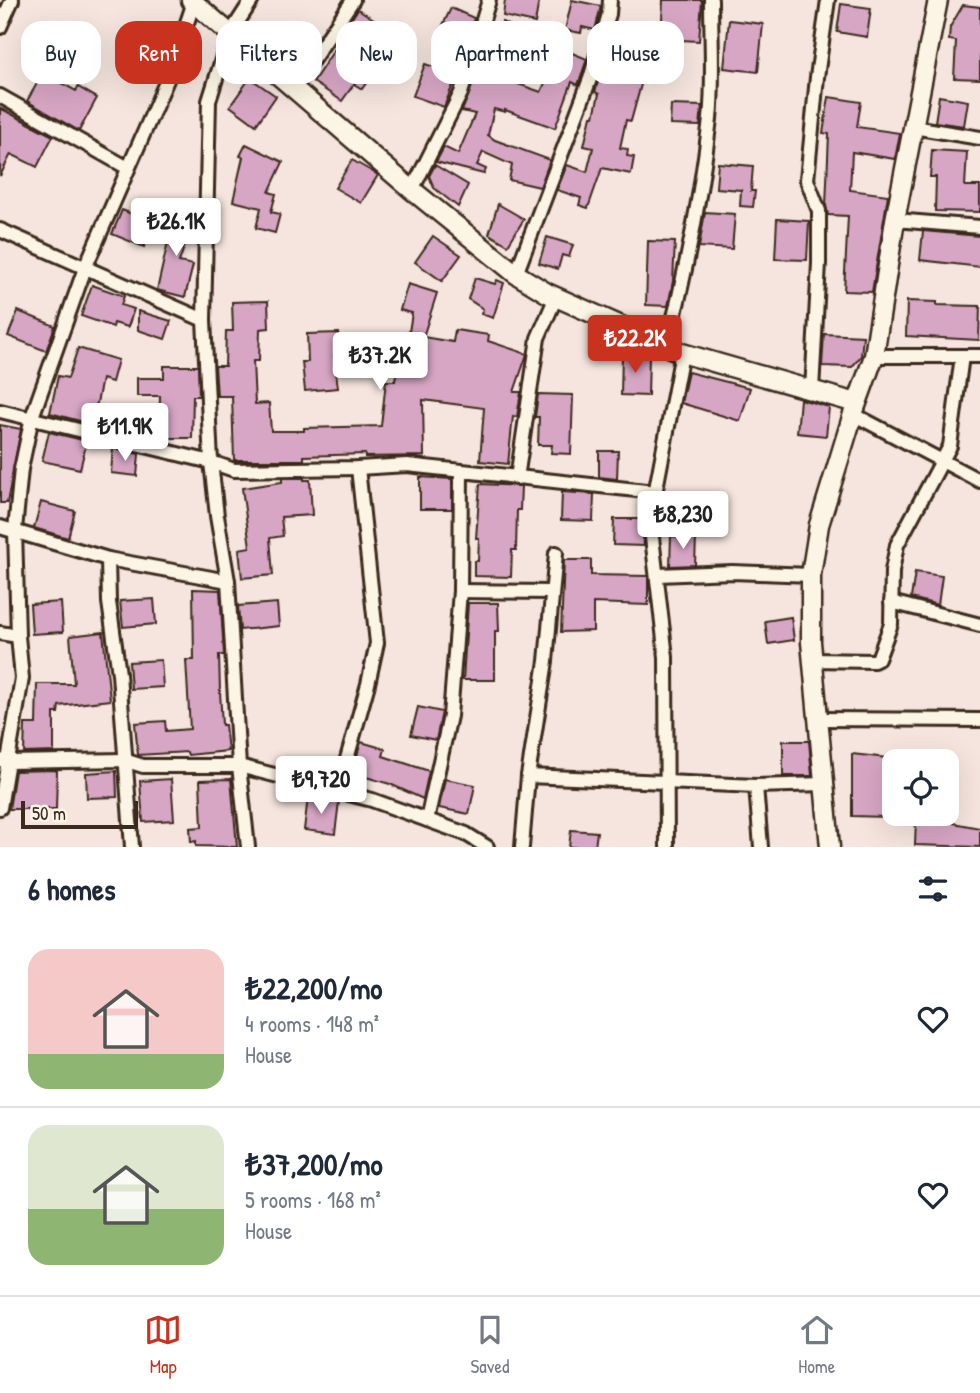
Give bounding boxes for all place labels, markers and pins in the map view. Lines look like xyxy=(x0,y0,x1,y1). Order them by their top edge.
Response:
pin: ₺26.1K xyxy=(119,198,233,258)
pin: ₺22.2K xyxy=(578,316,692,375)
pin: ₺37.2K xyxy=(323,332,437,392)
pin: ₺11.9K xyxy=(68,404,182,463)
pin: ₺8,230 xyxy=(626,491,740,551)
pin: ₺9,720 xyxy=(264,756,378,816)

